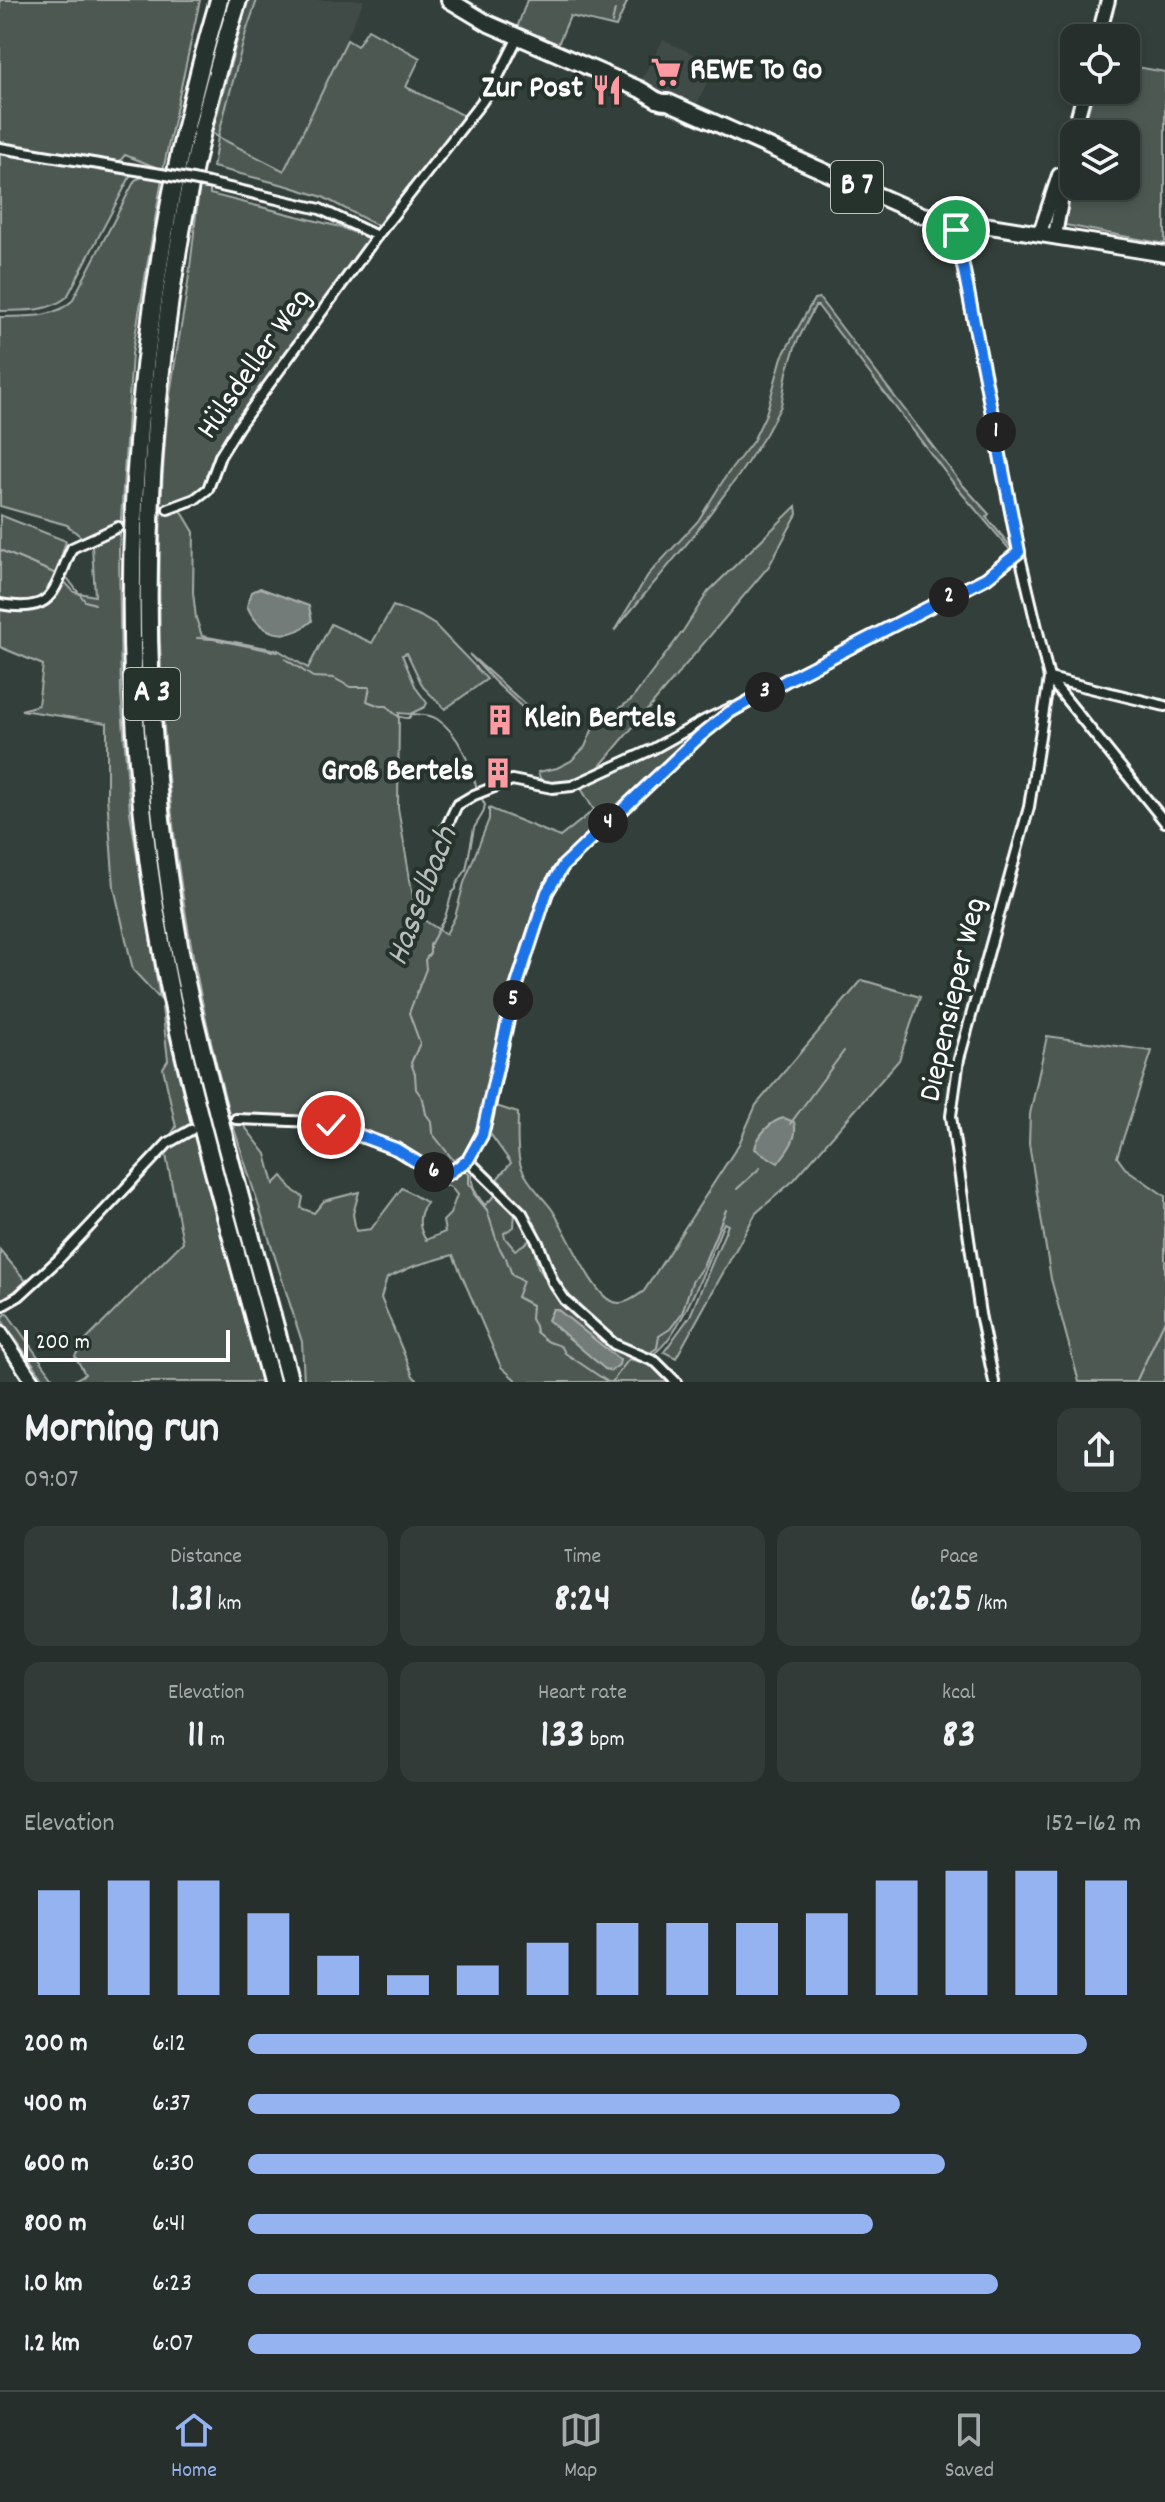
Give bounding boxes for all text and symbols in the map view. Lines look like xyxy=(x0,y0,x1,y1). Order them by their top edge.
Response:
map controls xyxy=(1060,24,1140,200)
button: locate xyxy=(1060,24,1140,104)
place label: REWE To Go xyxy=(690,49,822,95)
supermarket icon: REWE To Go xyxy=(649,55,683,89)
place label: Zur Post xyxy=(482,67,583,113)
restaurant icon: Zur Post xyxy=(590,73,624,107)
button: layers xyxy=(1060,120,1140,200)
road number: B 7 xyxy=(831,161,883,213)
pin xyxy=(922,196,990,264)
icon: arrive xyxy=(934,208,978,252)
street label: Hülsdeller Weg xyxy=(187,280,325,450)
pin: 1 xyxy=(976,412,1016,452)
text: 1 xyxy=(994,416,998,447)
pin: 2 xyxy=(929,577,969,617)
text: 2 xyxy=(944,581,954,612)
road number: A 3 xyxy=(124,668,180,720)
pin: 3 xyxy=(745,672,785,712)
text: 3 xyxy=(760,676,770,707)
place label: Klein Bertels xyxy=(524,697,677,743)
building icon: Klein Bertels xyxy=(483,703,517,737)
place label: Groß Bertels xyxy=(321,750,474,796)
building icon: Groß Bertels xyxy=(481,756,515,790)
pin: 4 xyxy=(588,803,628,843)
text: 4 xyxy=(603,807,613,838)
water label: Hasselbach xyxy=(375,819,473,973)
street label: Diepensieper Weg xyxy=(909,894,1001,1106)
pin: 5 xyxy=(493,980,533,1020)
text: 5 xyxy=(508,984,518,1015)
pin xyxy=(297,1091,365,1159)
icon: check xyxy=(309,1103,353,1147)
pin: 6 xyxy=(414,1152,454,1192)
text: 6 xyxy=(429,1156,439,1187)
scale bar xyxy=(24,1326,230,1362)
text: 200 m xyxy=(36,1328,90,1359)
text: Morning run xyxy=(24,1400,219,1463)
button: share xyxy=(1057,1408,1141,1492)
text: 09:07 xyxy=(24,1462,79,1499)
text: Distance xyxy=(170,1542,242,1573)
text: Time xyxy=(564,1542,601,1573)
text: Pace xyxy=(939,1542,978,1573)
text: 1.31 xyxy=(171,1573,213,1630)
text: 8:24 xyxy=(554,1573,611,1630)
text: 6:25 xyxy=(910,1573,972,1630)
text: km xyxy=(213,1589,242,1620)
text: /km xyxy=(972,1589,1008,1620)
text: Elevation xyxy=(168,1678,244,1709)
text: Heart rate xyxy=(538,1678,627,1709)
text: kcal xyxy=(942,1678,976,1709)
text: 11 xyxy=(187,1709,205,1766)
text: 133 xyxy=(540,1709,585,1766)
text: 83 xyxy=(942,1709,976,1766)
text: m xyxy=(205,1725,225,1756)
text: bpm xyxy=(585,1725,625,1756)
text: Elevation xyxy=(24,1806,114,1843)
text: 152–162 m xyxy=(1045,1806,1141,1843)
text: 200 m xyxy=(24,2026,88,2063)
text: 6:12 xyxy=(152,2026,186,2063)
text: 400 m xyxy=(24,2086,87,2123)
text: 6:37 xyxy=(152,2086,191,2123)
text: 600 m xyxy=(24,2146,89,2183)
text: 6:30 xyxy=(152,2146,195,2183)
text: 800 m xyxy=(24,2206,87,2243)
text: 6:41 xyxy=(152,2206,186,2243)
text: 1.0 km xyxy=(24,2266,83,2303)
text: 6:23 xyxy=(152,2266,192,2303)
text: 1.2 km xyxy=(24,2326,80,2363)
text: 6:07 xyxy=(152,2326,193,2363)
tab: Home xyxy=(171,2408,217,2487)
tab: Map xyxy=(559,2408,603,2487)
tab: Saved xyxy=(945,2408,994,2487)

